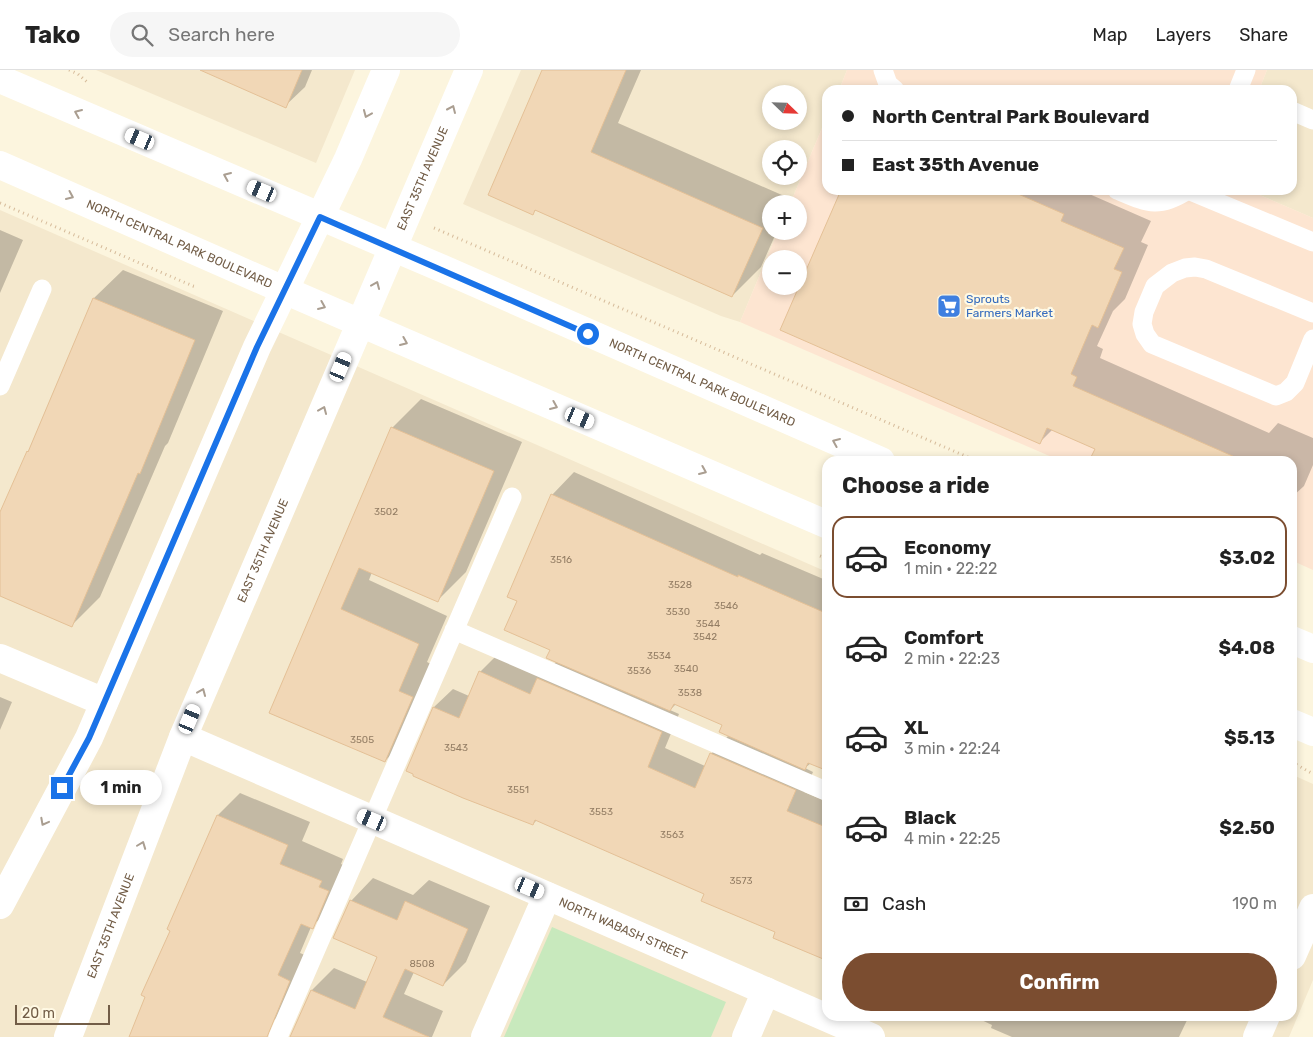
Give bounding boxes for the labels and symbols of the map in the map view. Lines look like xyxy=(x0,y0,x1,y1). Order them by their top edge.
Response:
north arrow xyxy=(762,85,808,130)
one-way arrow xyxy=(446,105,457,114)
one-way arrow xyxy=(74,108,83,119)
one-way arrow xyxy=(363,110,373,118)
street label: EAST 35TH AVENUE xyxy=(394,125,451,232)
car xyxy=(123,126,156,152)
one-way arrow xyxy=(223,172,232,183)
car xyxy=(245,178,278,204)
one-way arrow xyxy=(65,189,74,200)
street label: NORTH CENTRAL PARK BOULEVARD xyxy=(84,197,275,291)
one-way arrow xyxy=(369,281,380,290)
place label: Sprouts Farmers Market xyxy=(966,292,1053,320)
supermarket icon: Sprouts Farmers Market xyxy=(936,293,962,319)
one-way arrow xyxy=(317,300,326,311)
route start xyxy=(577,323,599,345)
one-way arrow xyxy=(399,335,408,346)
street label: NORTH CENTRAL PARK BOULEVARD xyxy=(607,336,797,430)
car xyxy=(328,350,353,384)
one-way arrow xyxy=(549,400,558,411)
car xyxy=(563,405,596,431)
one-way arrow xyxy=(316,406,327,415)
one-way arrow xyxy=(832,437,841,448)
one-way arrow xyxy=(698,464,707,475)
street label: EAST 35TH AVENUE xyxy=(235,497,291,605)
house number: 3502 xyxy=(374,506,398,518)
house number: 3516 xyxy=(550,554,572,566)
house number: 3528 xyxy=(668,579,692,591)
house number: 3546 xyxy=(714,600,738,612)
house number: 3530 xyxy=(666,606,690,618)
house number: 3544 xyxy=(696,618,720,630)
house number: 3542 xyxy=(693,631,717,643)
house number: 3534 xyxy=(647,650,671,662)
house number: 3540 xyxy=(674,663,698,675)
house number: 3536 xyxy=(627,665,651,677)
house number: 3538 xyxy=(678,687,702,699)
one-way arrow xyxy=(196,688,207,697)
car xyxy=(177,702,202,736)
house number: 3505 xyxy=(350,734,374,746)
house number: 3543 xyxy=(444,742,468,754)
callout: 1 min xyxy=(80,770,162,806)
route end xyxy=(51,777,73,799)
house number: 3551 xyxy=(507,784,529,796)
house number: 3553 xyxy=(589,806,613,818)
car xyxy=(355,807,388,833)
one-way arrow xyxy=(40,817,50,826)
house number: 3563 xyxy=(660,829,684,841)
one-way arrow xyxy=(136,841,146,849)
street label: EAST 35TH AVENUE xyxy=(84,871,137,980)
car xyxy=(513,875,546,901)
house number: 3573 xyxy=(729,875,753,887)
street label: NORTH WABASH STREET xyxy=(557,895,689,963)
house number: 8508 xyxy=(409,958,435,970)
scale bar xyxy=(15,1002,110,1025)

